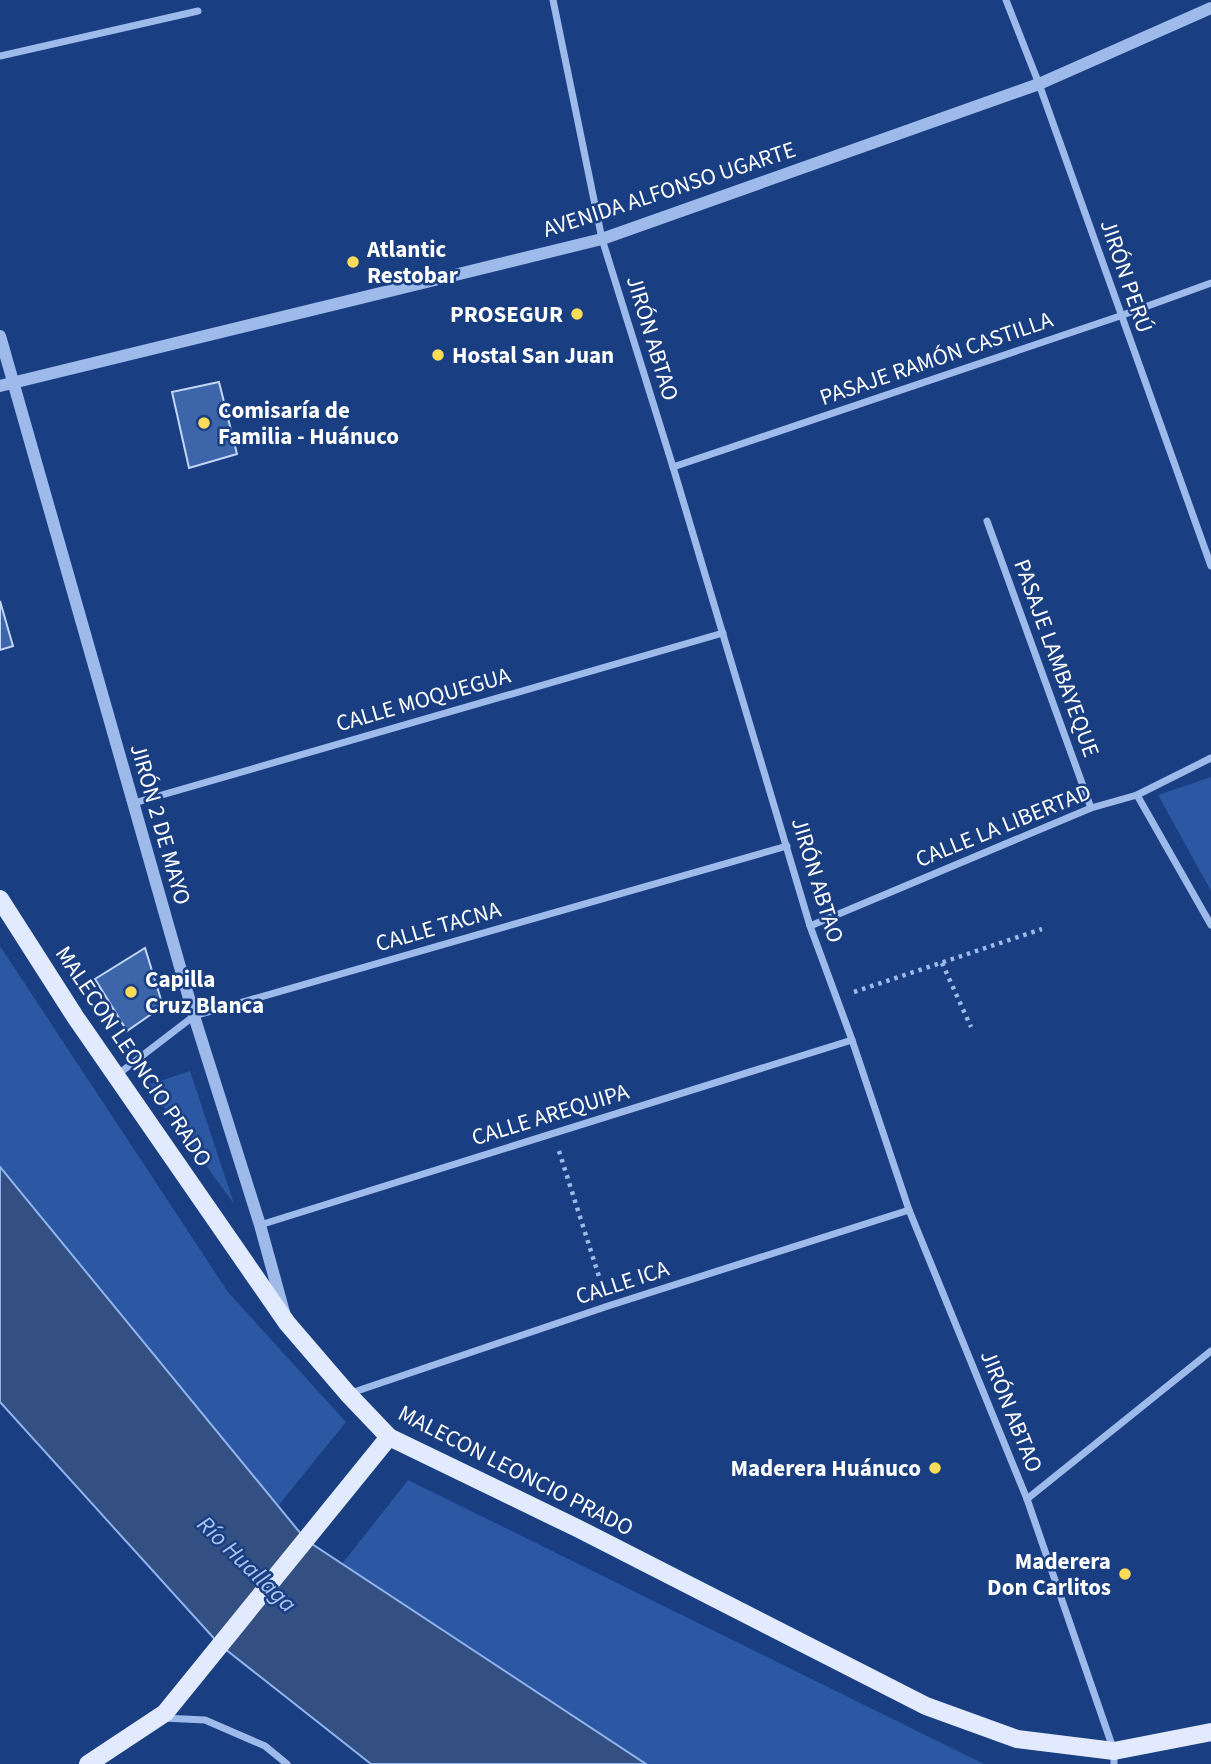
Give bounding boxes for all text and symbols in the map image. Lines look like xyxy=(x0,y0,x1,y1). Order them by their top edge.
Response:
street label: AVENIDA ALFONSO UGARTE xyxy=(539,133,800,246)
street label: JIRÓN PERÚ xyxy=(1092,215,1161,337)
place label: Atlantic Restobar xyxy=(366,233,459,292)
marker: Atlantic Restobar xyxy=(345,254,361,270)
street label: JIRÓN ABTAO xyxy=(618,271,687,405)
place label: PROSEGUR xyxy=(450,298,563,331)
street label: PASAJE RAMÓN CASTILLA xyxy=(815,303,1058,414)
marker: PROSEGUR xyxy=(569,306,585,322)
place label: Hostal San Juan xyxy=(452,339,614,372)
marker: Hostal San Juan xyxy=(430,347,446,363)
place label: Comisaría de Familia - Huánuco xyxy=(218,394,399,453)
marker: Comisaría de Familia - Huánuco xyxy=(196,415,212,431)
street label: PASAJE LAMBAYEQUE xyxy=(1005,555,1108,762)
street label: CALLE MOQUEGUA xyxy=(332,659,515,740)
street label: JIRÓN 2 DE MAYO xyxy=(122,740,199,909)
street label: CALLE LA LIBERTAD xyxy=(910,775,1096,876)
street label: JIRÓN ABTAO xyxy=(783,813,852,947)
street label: CALLE TACNA xyxy=(372,893,505,960)
street label: MALECON LEONCIO PRADO xyxy=(47,939,220,1173)
place label: Capilla Cruz Blanca xyxy=(145,963,264,1022)
marker: Capilla Cruz Blanca xyxy=(123,984,139,1000)
street label: CALLE AREQUIPA xyxy=(467,1075,633,1154)
street label: CALLE ICA xyxy=(571,1252,674,1313)
street label: JIRÓN ABTAO xyxy=(972,1345,1051,1477)
street label: MALECON LEONCIO PRADO xyxy=(392,1397,639,1544)
place label: Maderera Huánuco xyxy=(730,1452,921,1485)
marker: Maderera Huánuco xyxy=(927,1460,943,1476)
water label: Río Huallaga xyxy=(189,1508,305,1621)
place label: Maderera Don Carlitos xyxy=(987,1545,1111,1604)
marker: Maderera Don Carlitos xyxy=(1117,1566,1133,1582)

